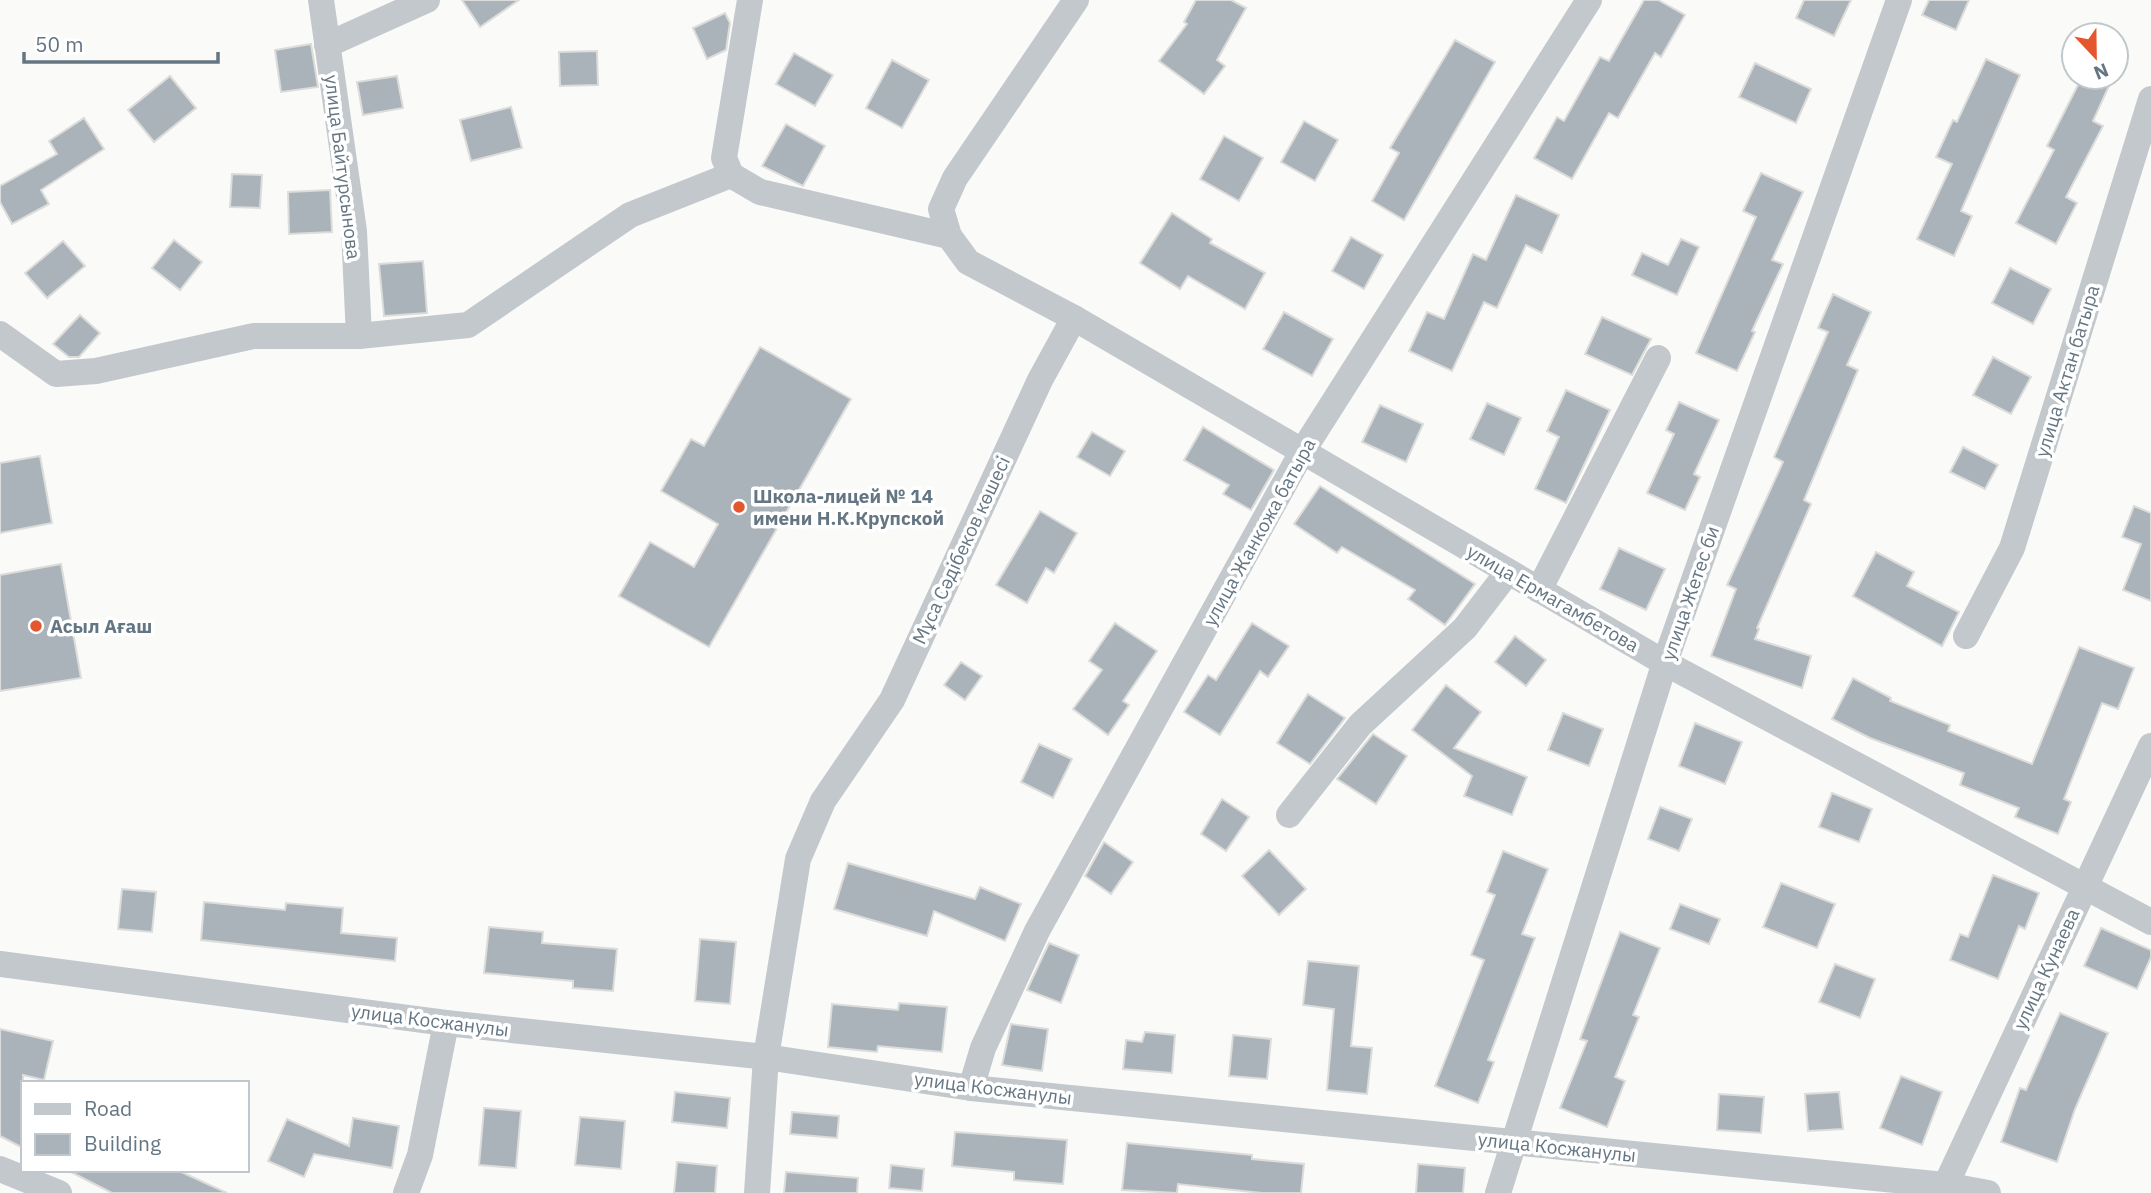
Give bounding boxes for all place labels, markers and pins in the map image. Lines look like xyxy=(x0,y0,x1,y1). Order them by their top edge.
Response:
place label: Школа-лицей № 14 имени Н.К.Крупской xyxy=(753,484,944,530)
marker: Школа-лицей № 14 имени Н.К.Крупской xyxy=(731,499,747,515)
place label: Асыл Ағаш xyxy=(50,614,152,638)
marker: Асыл Ағаш xyxy=(28,618,44,634)

